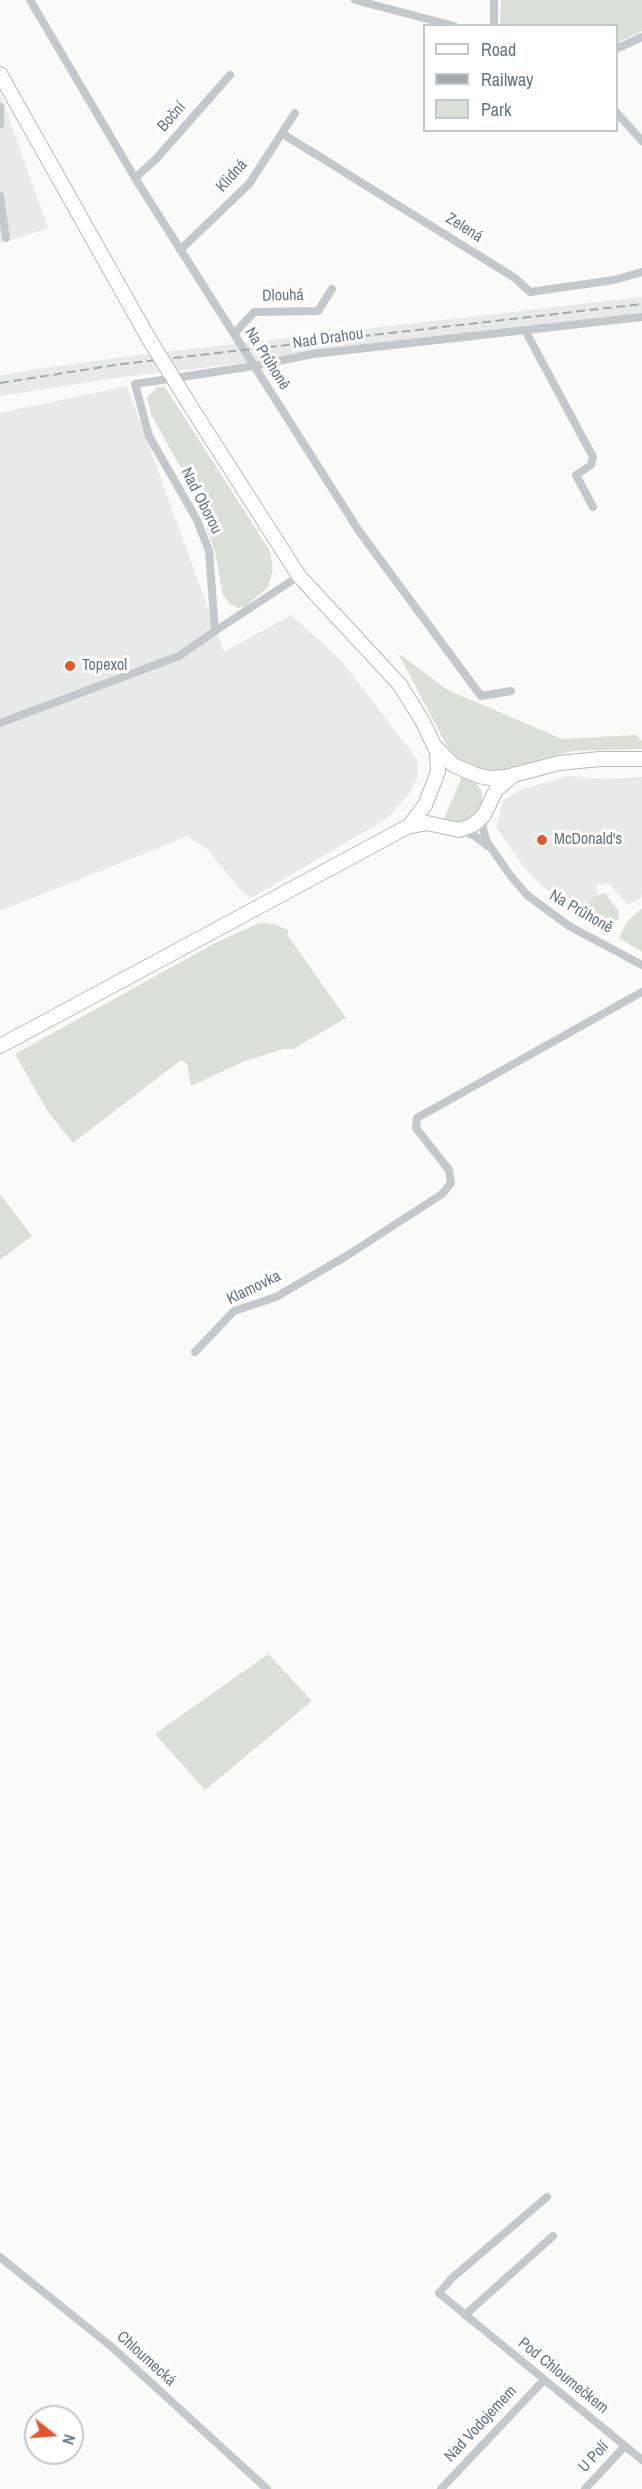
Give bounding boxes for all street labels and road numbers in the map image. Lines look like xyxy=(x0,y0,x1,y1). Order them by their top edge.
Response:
street label: Boční xyxy=(154,98,190,136)
street label: Klidná xyxy=(212,156,252,196)
street label: Zelená xyxy=(442,209,486,247)
street label: Dlouhá xyxy=(262,286,304,306)
street label: Na Průhoně xyxy=(240,324,294,394)
street label: Nad Drahou xyxy=(292,325,364,353)
street label: Nad Oborou xyxy=(176,465,226,537)
street label: Na Průhoně xyxy=(546,886,616,938)
street label: Klamovka xyxy=(224,1267,284,1309)
street label: Chloumecká xyxy=(112,2327,180,2391)
street label: Pod Chloumečkem xyxy=(514,2334,612,2418)
street label: Nad Vodojemem xyxy=(441,2382,521,2466)
street label: U Polí xyxy=(575,2437,613,2477)

